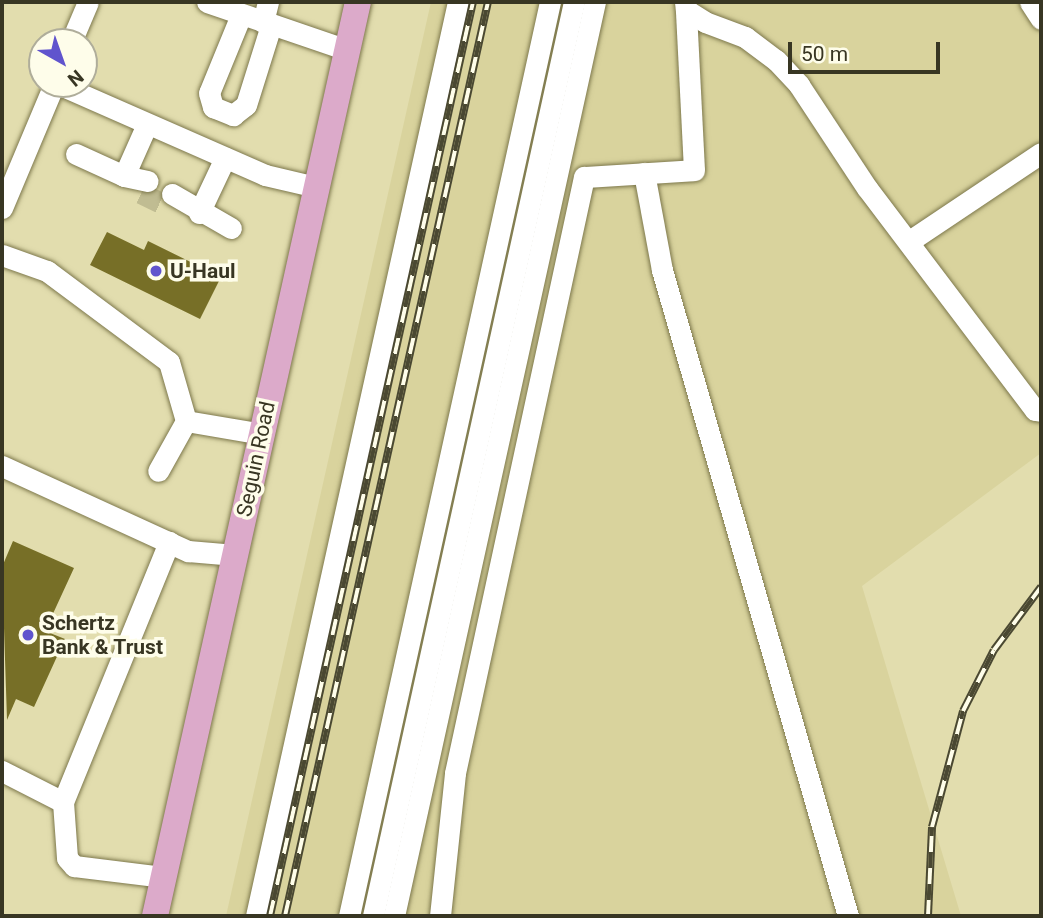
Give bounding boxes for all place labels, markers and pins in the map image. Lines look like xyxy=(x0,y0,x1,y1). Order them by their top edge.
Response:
place label: U-Haul xyxy=(170,258,236,284)
marker: U-Haul xyxy=(148,263,164,279)
place label: Schertz Bank & Trust xyxy=(42,610,164,660)
marker: Schertz Bank & Trust xyxy=(20,627,36,643)

